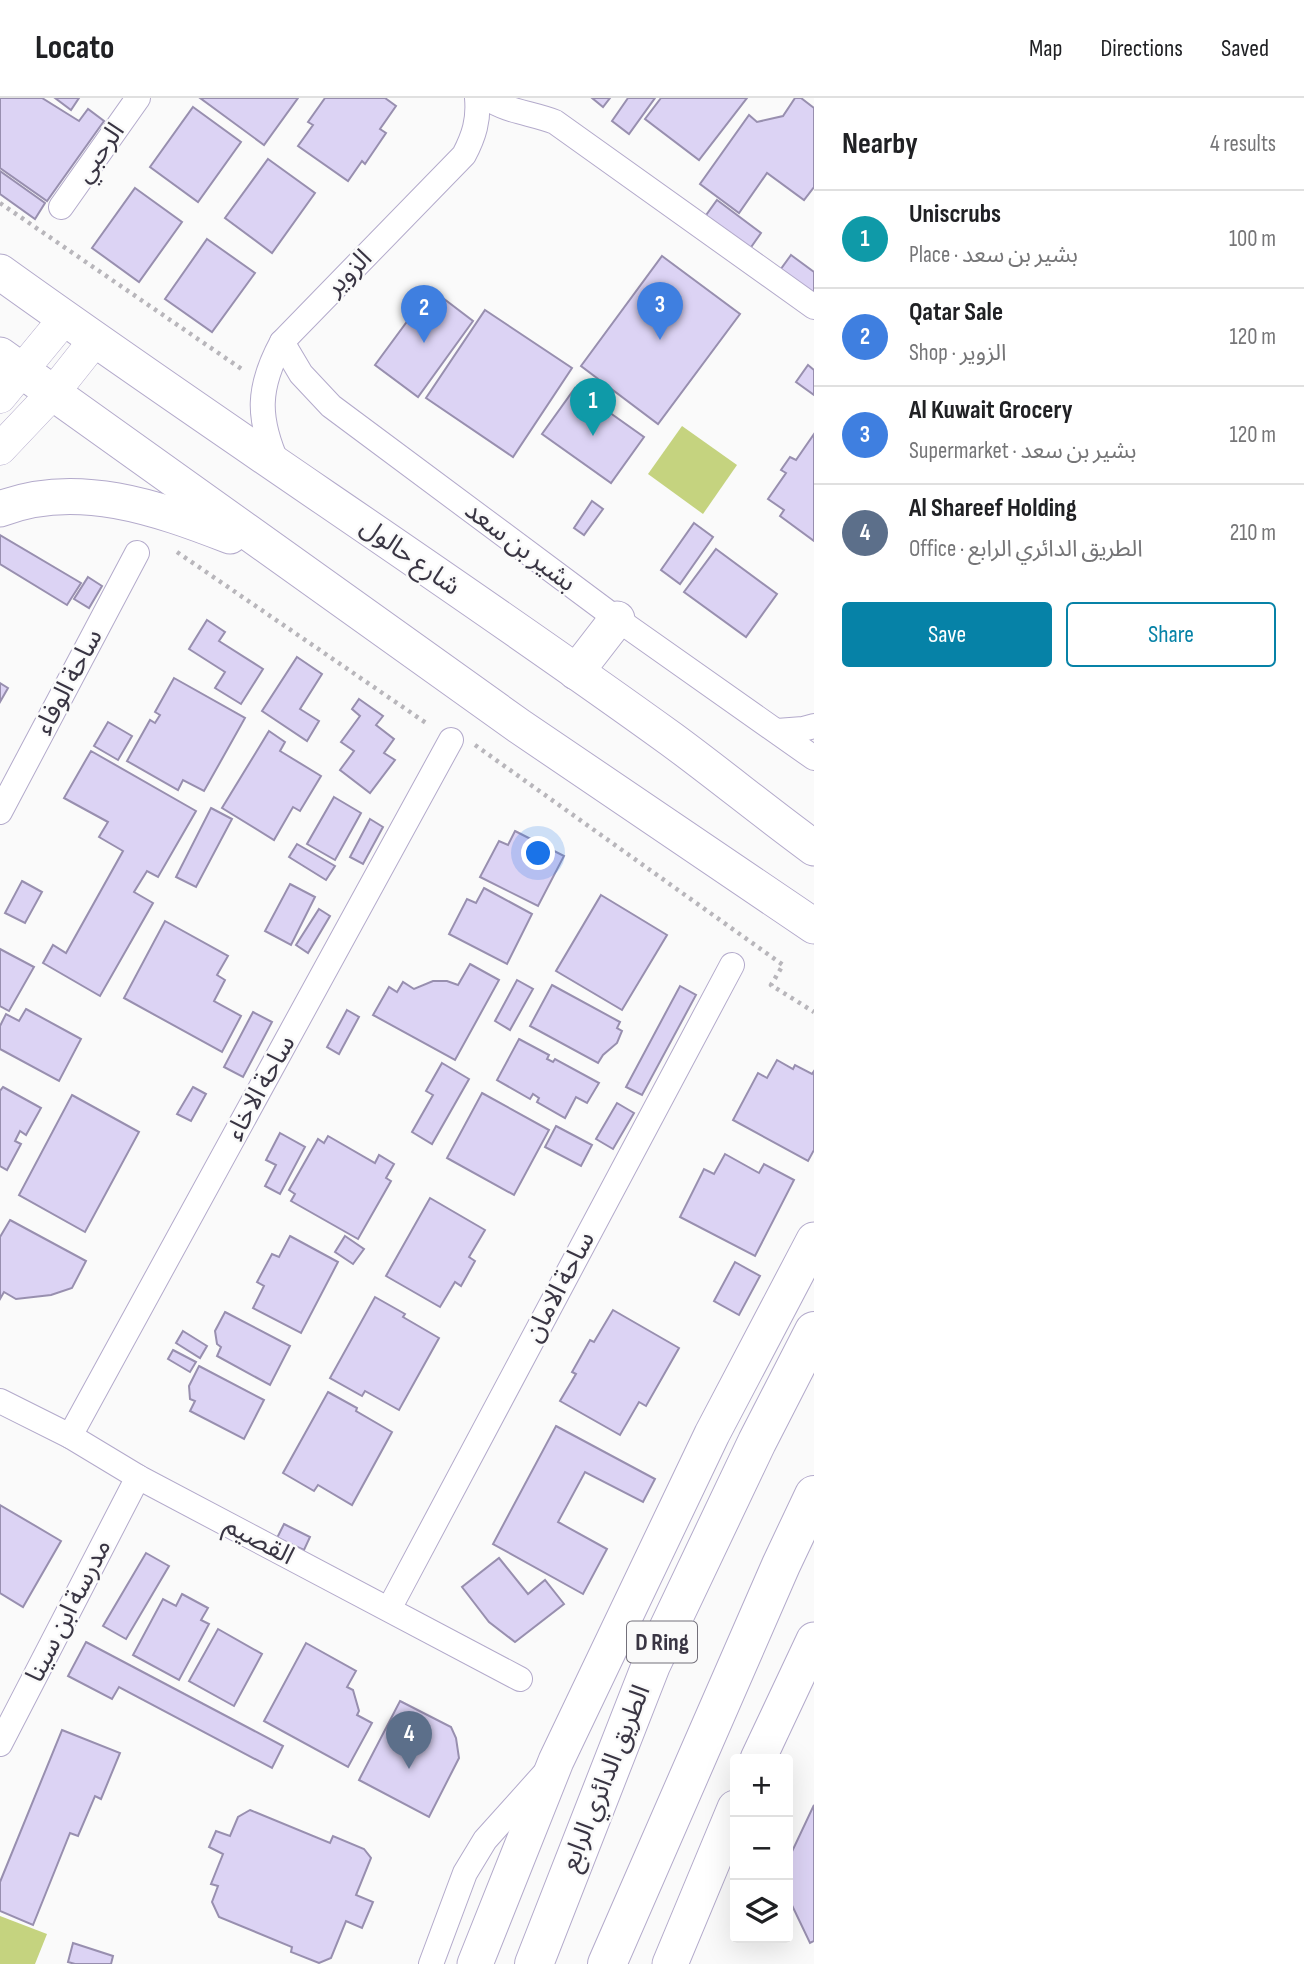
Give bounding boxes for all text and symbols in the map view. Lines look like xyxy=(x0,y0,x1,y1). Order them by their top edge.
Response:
text: Locato xyxy=(35,28,114,68)
text: Map xyxy=(1029,34,1062,63)
text: Directions xyxy=(1100,34,1183,63)
text: Saved xyxy=(1221,34,1269,63)
street label: الرحبي xyxy=(68,117,134,190)
text: Nearby xyxy=(842,126,918,162)
text: 4 results xyxy=(1210,130,1276,158)
text: Uniscrubs xyxy=(909,199,1001,230)
text: 1 xyxy=(860,225,870,253)
text: 100 m xyxy=(1229,225,1276,253)
text: Place · بشير بن سعد xyxy=(909,241,1078,269)
street label: الزوير xyxy=(319,243,379,303)
pin: 3 xyxy=(637,282,683,340)
pin: 2 xyxy=(401,285,447,343)
text: Qatar Sale xyxy=(909,297,1003,328)
text: 2 xyxy=(860,323,870,351)
text: 120 m xyxy=(1230,323,1276,351)
text: Shop · الزوير xyxy=(909,339,1006,367)
pin: 1 xyxy=(570,378,616,436)
text: Al Kuwait Grocery xyxy=(909,395,1073,426)
text: 3 xyxy=(860,421,870,449)
text: 120 m xyxy=(1230,421,1276,449)
text: Supermarket · بشير بن سعد xyxy=(909,437,1137,465)
text: Al Shareef Holding xyxy=(909,493,1077,524)
street label: بشير بن سعد xyxy=(458,495,582,599)
street label: شارع حالول xyxy=(353,511,466,604)
text: 4 xyxy=(860,519,870,547)
text: 210 m xyxy=(1230,519,1276,547)
text: Office · الطريق الدائري الرابع xyxy=(909,535,1143,563)
button: Save xyxy=(842,602,1052,667)
button: Share xyxy=(1066,602,1276,667)
street label: ساحة الوفاء xyxy=(28,624,110,740)
your location xyxy=(521,836,555,870)
street label: ساحة الاخاء xyxy=(220,1030,302,1146)
street label: ساحة الامان xyxy=(518,1227,602,1347)
street label: القصيم xyxy=(217,1510,299,1575)
street label: مدرسة ابن سينا xyxy=(20,1534,118,1688)
road number: D Ring xyxy=(627,1622,697,1662)
street label: الطريق الدائري الرابع xyxy=(555,1681,660,1877)
pin: 4 xyxy=(386,1711,432,1769)
map controls xyxy=(730,1754,793,1943)
button: + xyxy=(730,1754,793,1817)
button: − xyxy=(730,1817,793,1880)
button: layers xyxy=(730,1880,793,1943)

